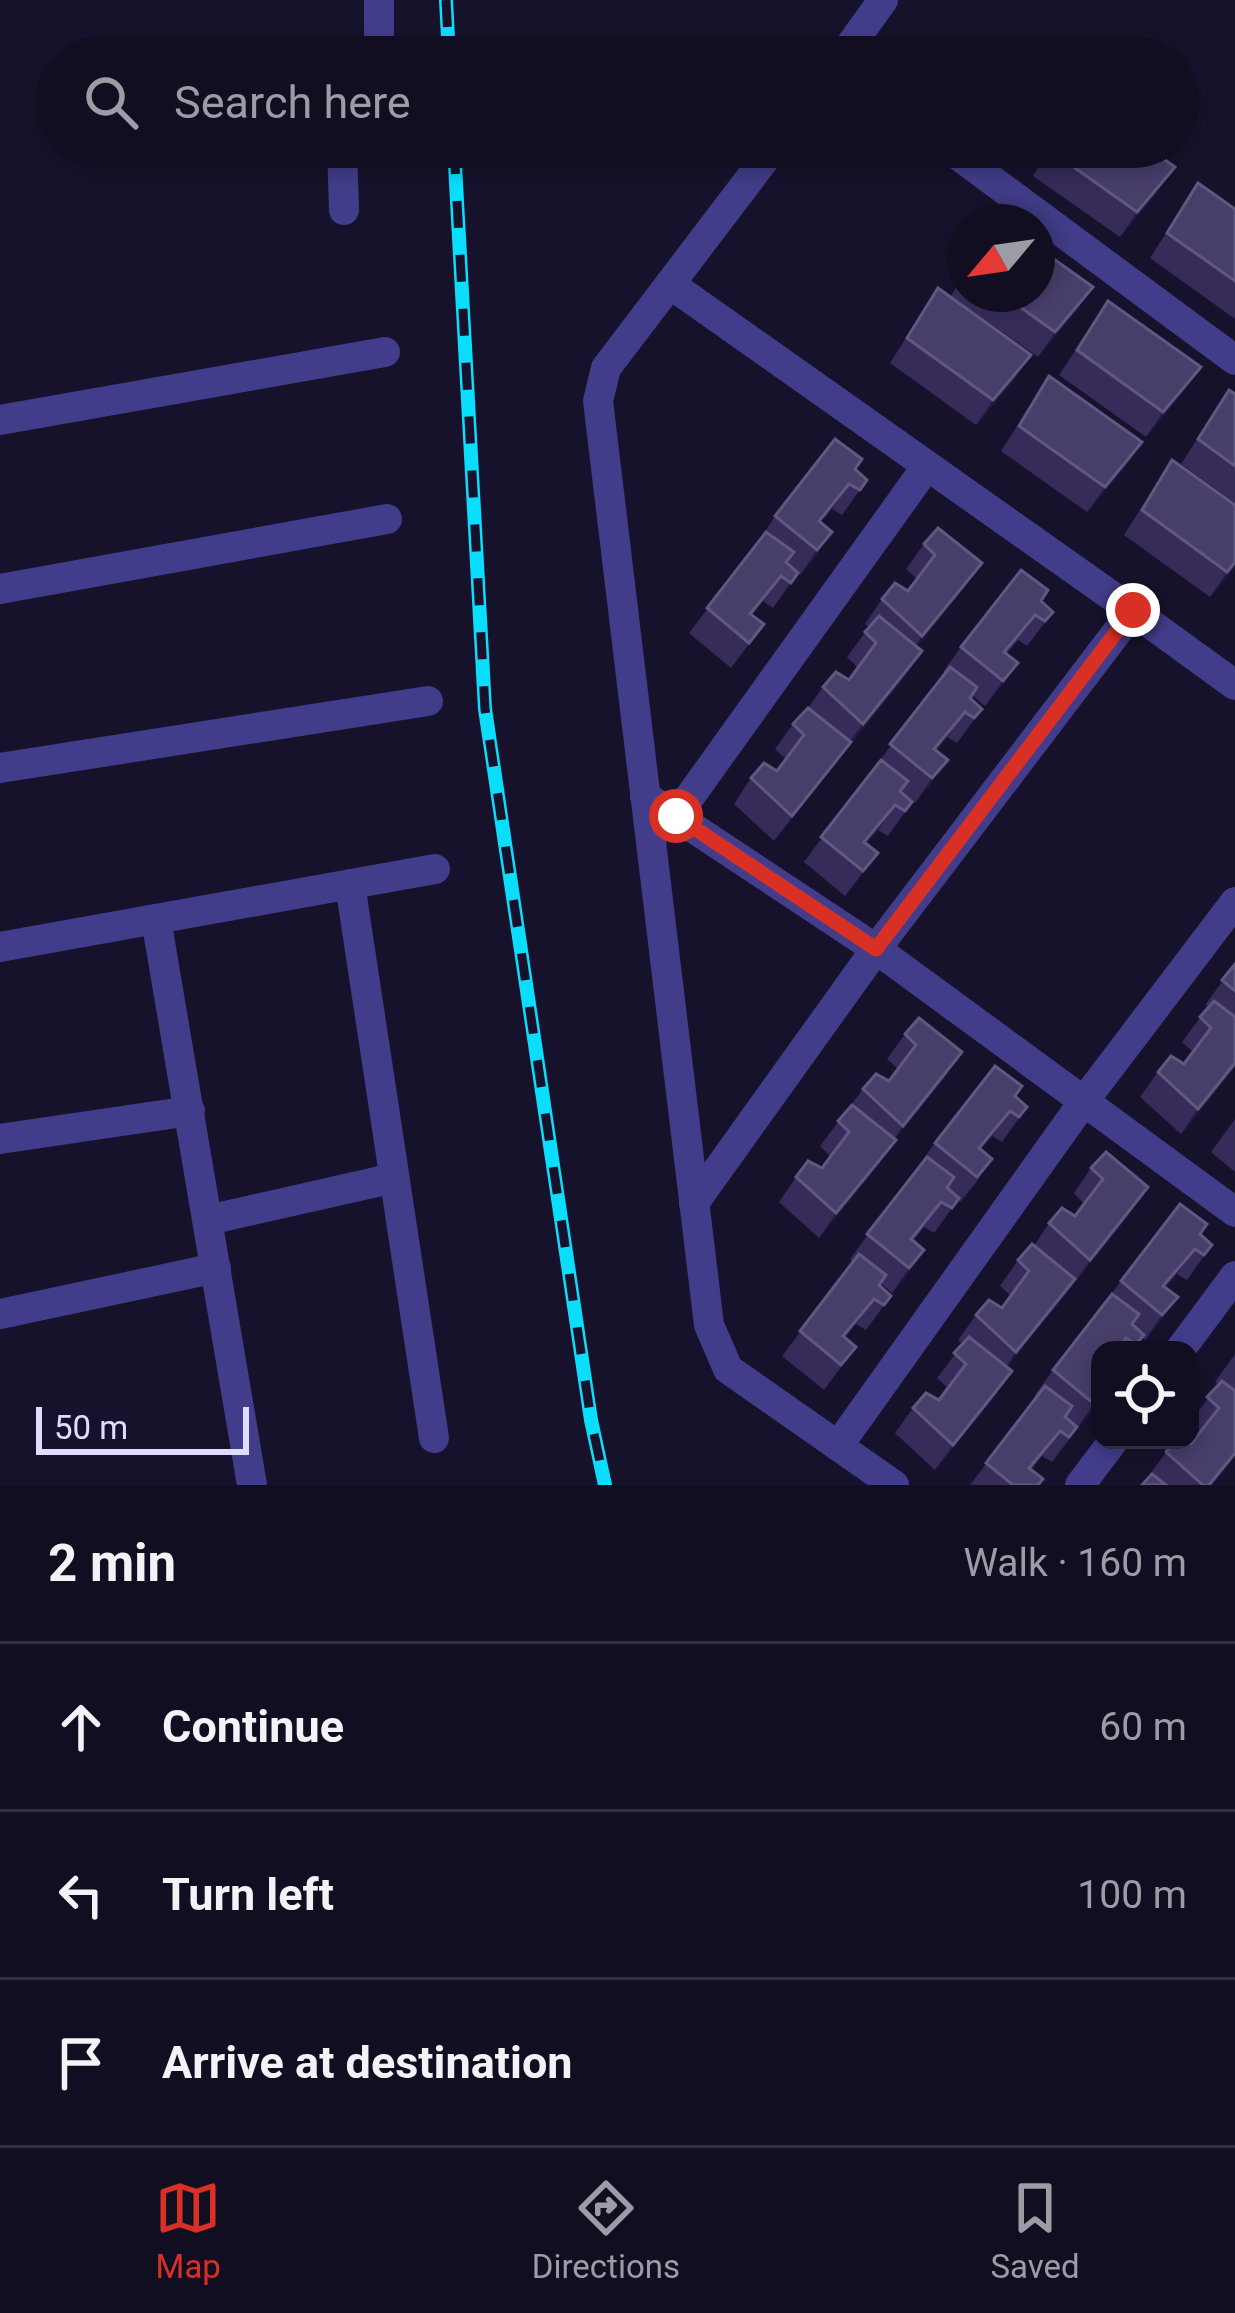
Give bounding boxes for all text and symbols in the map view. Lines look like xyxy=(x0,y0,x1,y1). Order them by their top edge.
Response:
search box xyxy=(36,36,1199,168)
icon: search xyxy=(78,69,144,135)
text: Search here xyxy=(174,76,411,129)
north arrow xyxy=(947,204,1055,312)
route end xyxy=(1106,583,1160,637)
route start xyxy=(649,789,703,843)
map controls xyxy=(1091,1341,1199,1449)
button: locate xyxy=(1091,1341,1199,1449)
scale bar xyxy=(36,1401,249,1454)
text: 50 m xyxy=(54,1408,128,1447)
text: 2 min xyxy=(48,1534,176,1593)
text: Walk · 160 m xyxy=(963,1540,1187,1586)
icon: ahead xyxy=(48,1694,114,1760)
text: Continue xyxy=(162,1700,344,1753)
text: 60 m xyxy=(1099,1704,1187,1750)
icon: left xyxy=(48,1862,114,1928)
text: Turn left xyxy=(162,1868,334,1921)
text: 100 m xyxy=(1077,1872,1187,1918)
icon: arrive xyxy=(48,2030,114,2096)
text: Arrive at destination xyxy=(162,2036,573,2089)
tab: Map xyxy=(155,2175,221,2286)
tab: Directions xyxy=(532,2175,680,2286)
tab: Saved xyxy=(991,2175,1080,2286)

